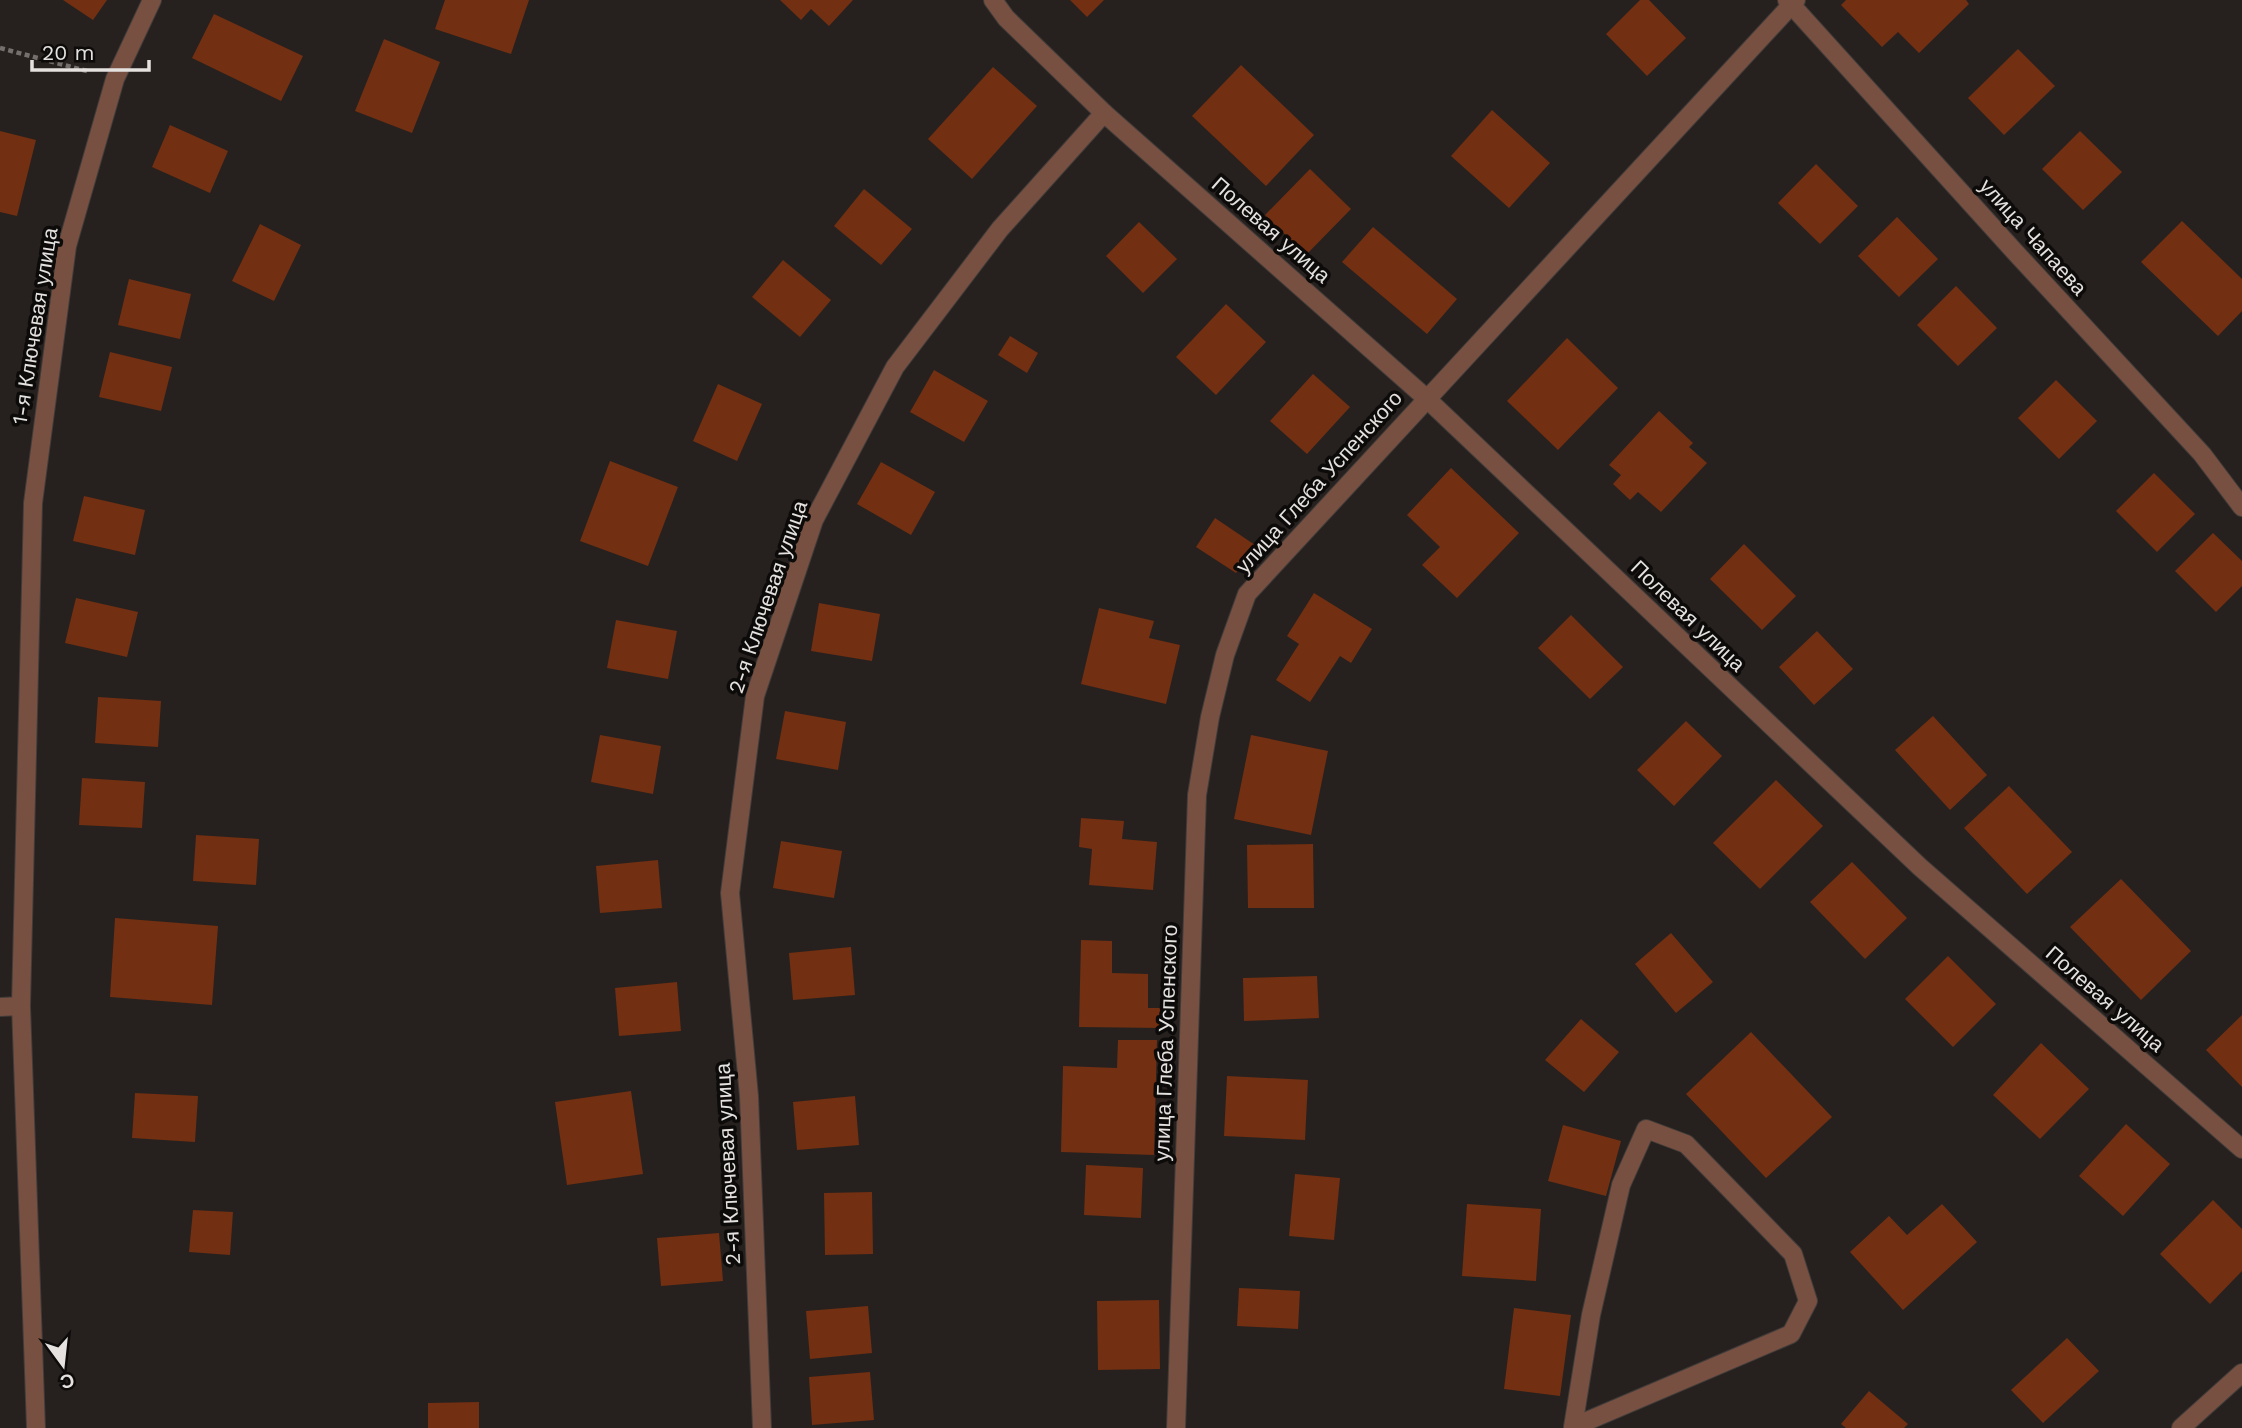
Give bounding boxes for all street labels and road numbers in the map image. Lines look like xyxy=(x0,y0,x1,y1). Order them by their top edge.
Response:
street label: Полевая улица xyxy=(1207,171,1336,288)
street label: улица Чапаева xyxy=(1975,173,2092,300)
street label: 1-я Ключевая улица xyxy=(7,226,62,426)
street label: улица Глеба Успенского xyxy=(1230,385,1407,578)
street label: 2-я Ключевая улица xyxy=(723,497,812,697)
street label: Полевая улица xyxy=(1626,555,1751,677)
street label: улица Глеба Успенского xyxy=(1149,924,1182,1162)
street label: Полевая улица xyxy=(2041,940,2170,1057)
street label: 2-я Ключевая улица xyxy=(710,1062,745,1266)

